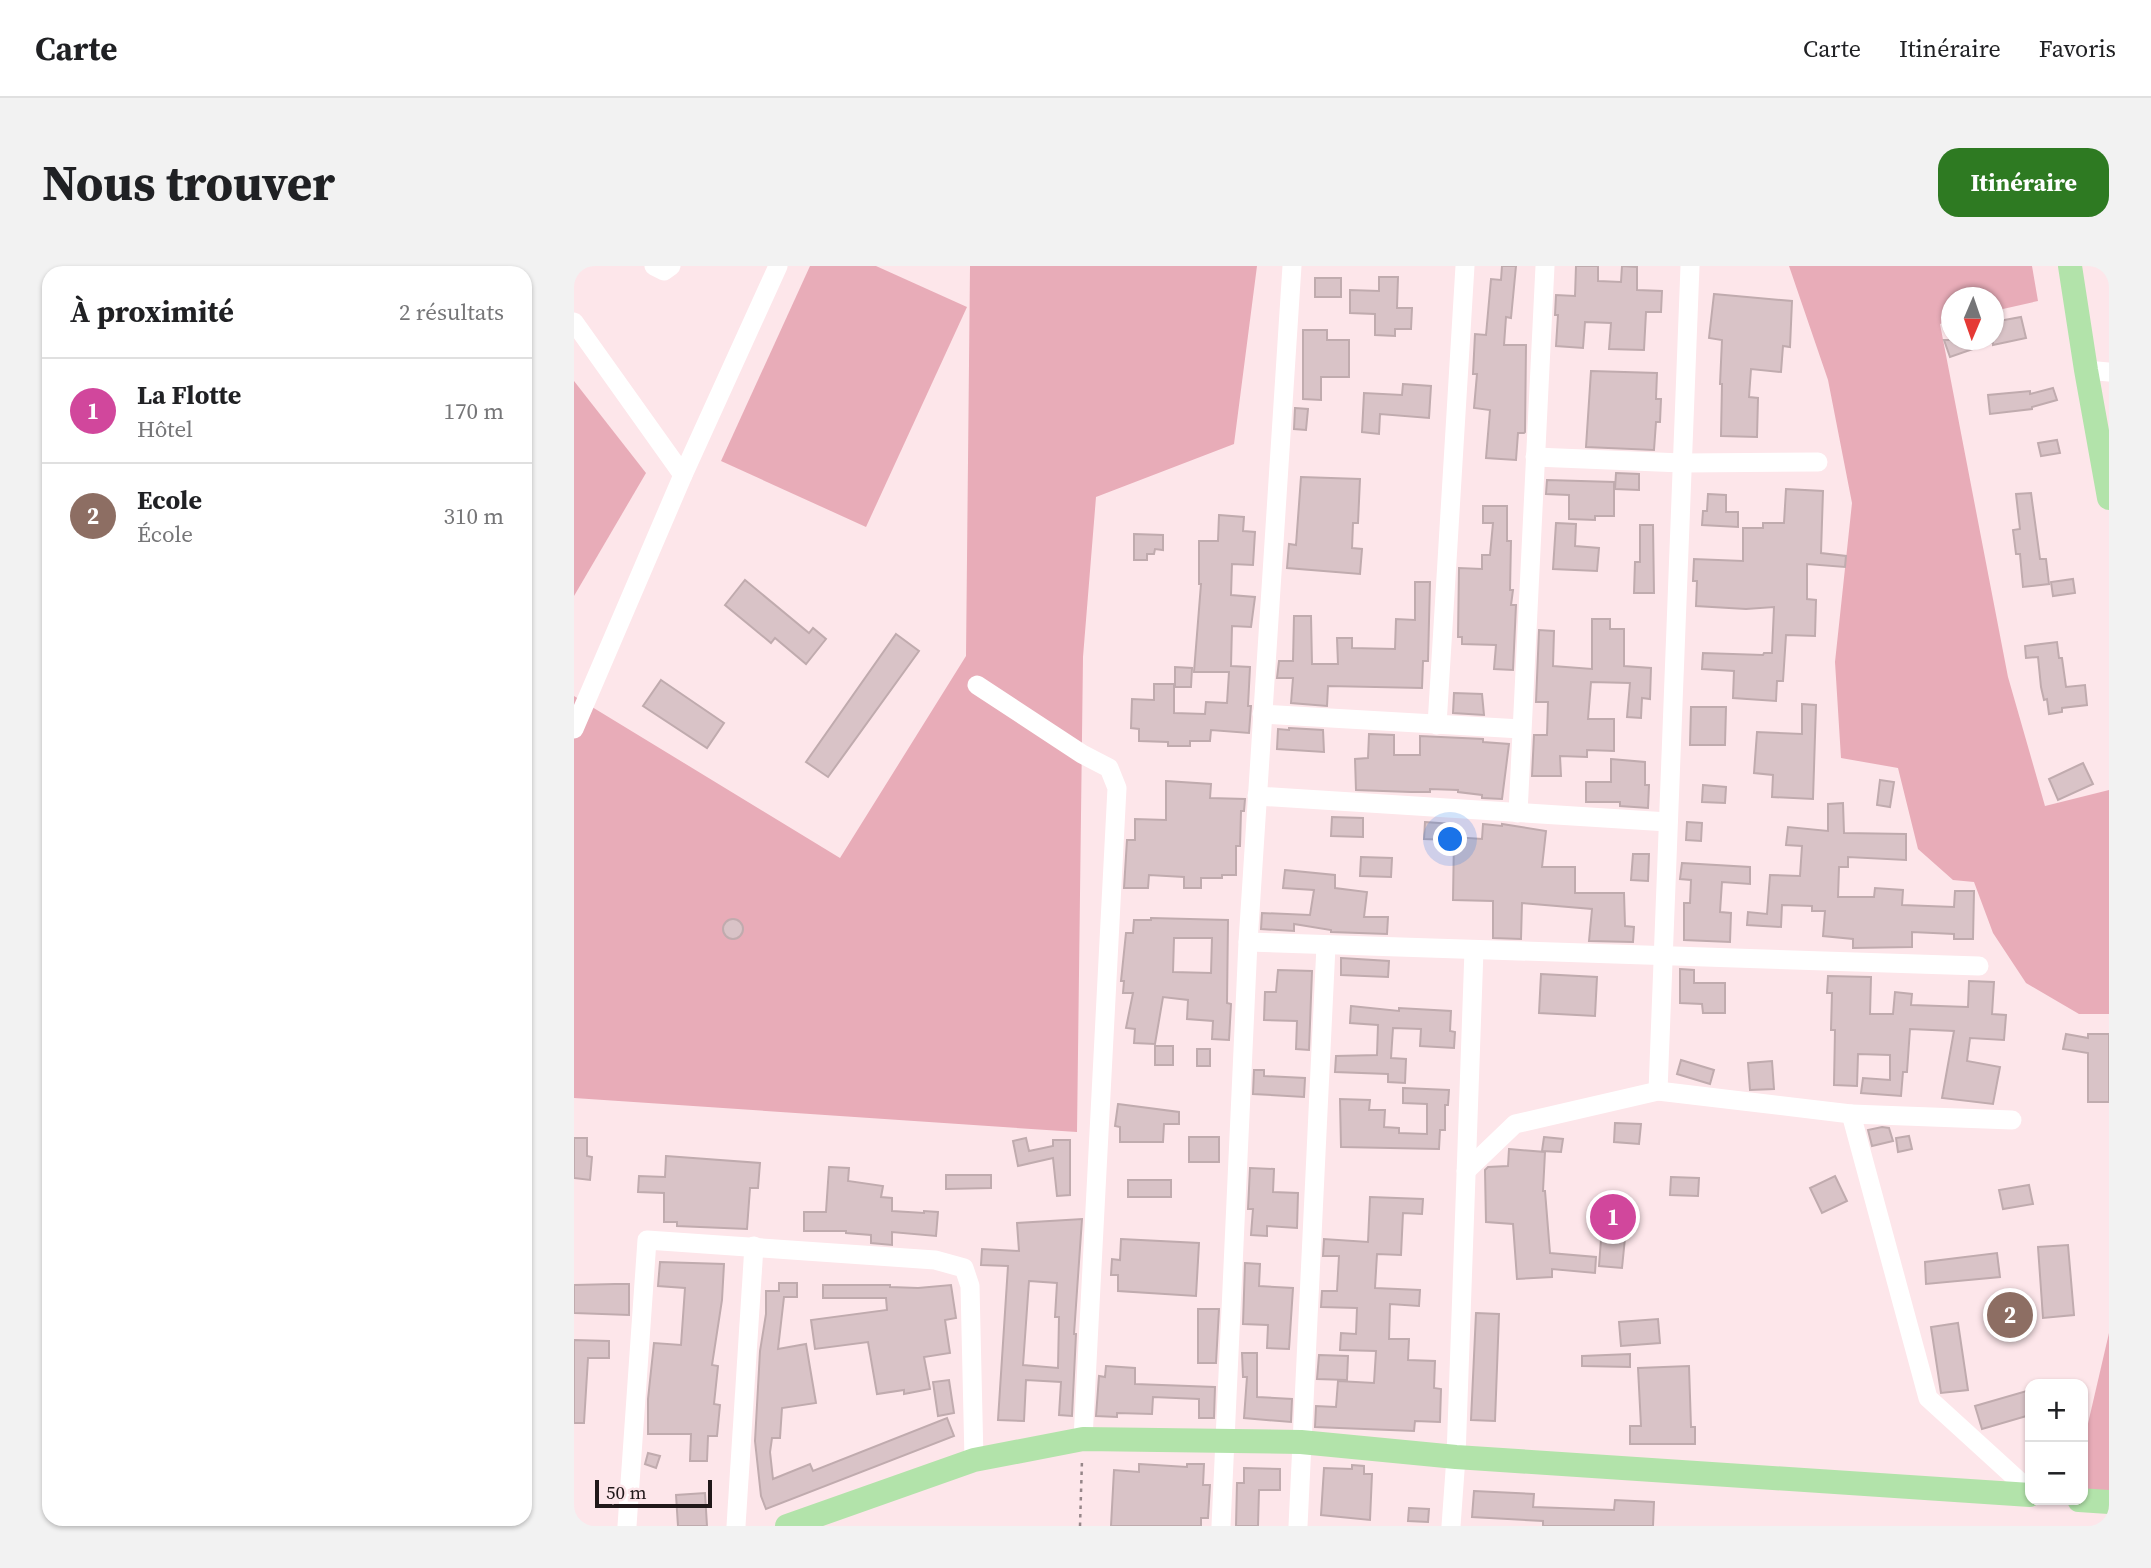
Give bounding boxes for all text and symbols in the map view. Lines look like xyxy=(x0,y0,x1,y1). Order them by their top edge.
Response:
text: Carte xyxy=(35,26,117,71)
text: Carte xyxy=(1803,32,1861,65)
text: Itinéraire xyxy=(1899,32,2001,65)
text: Favoris xyxy=(2039,32,2116,65)
button: Itinéraire xyxy=(1938,148,2109,217)
text: Nous trouver xyxy=(42,149,335,216)
north arrow xyxy=(1941,287,2004,350)
text: À proximité xyxy=(70,291,234,332)
text: 2 résultats xyxy=(399,296,504,328)
text: La Flotte xyxy=(137,377,241,413)
text: 1 xyxy=(87,395,99,427)
text: 170 m xyxy=(443,395,504,427)
text: Hôtel xyxy=(137,413,193,445)
text: Ecole xyxy=(137,482,202,518)
text: 2 xyxy=(87,500,99,532)
text: 310 m xyxy=(443,500,504,532)
text: École xyxy=(137,518,193,550)
your location xyxy=(1433,822,1467,856)
pin: 1 xyxy=(1590,1191,1636,1243)
pin: 2 xyxy=(1987,1289,2033,1341)
map controls xyxy=(2025,1379,2088,1505)
button: + xyxy=(2025,1379,2088,1442)
button: − xyxy=(2025,1442,2088,1505)
scale bar xyxy=(595,1477,712,1509)
text: 50 m xyxy=(606,1479,647,1505)

